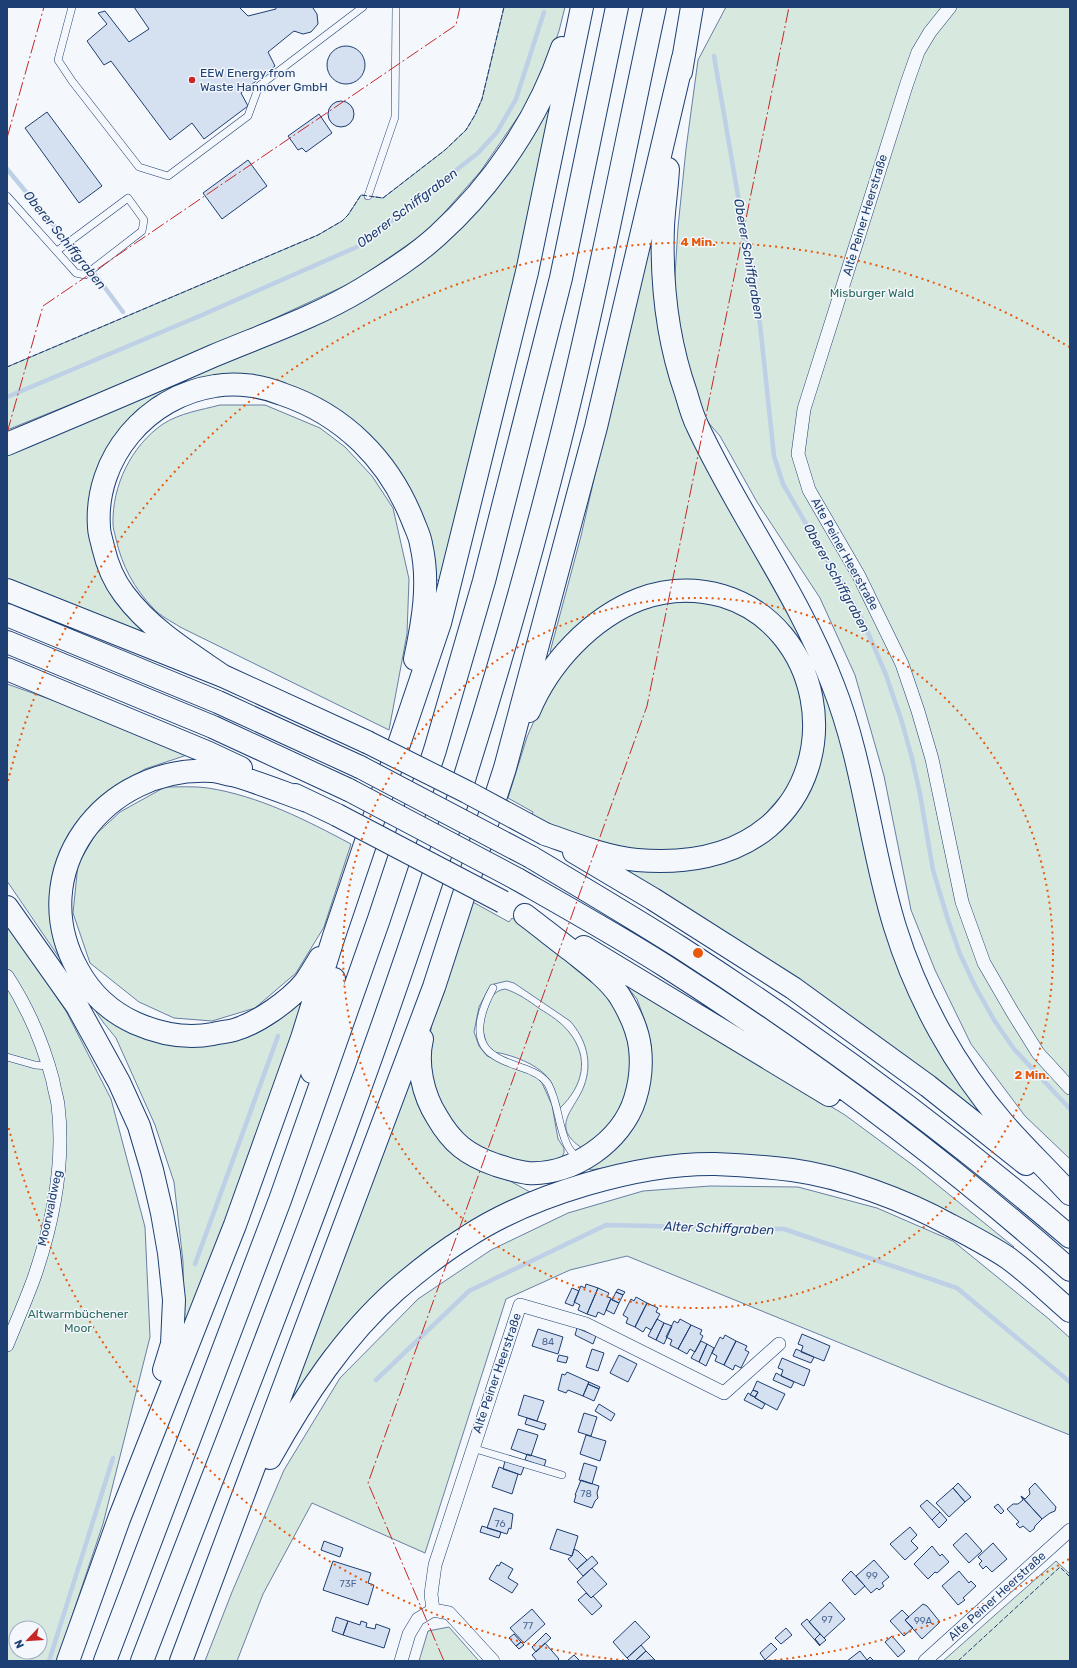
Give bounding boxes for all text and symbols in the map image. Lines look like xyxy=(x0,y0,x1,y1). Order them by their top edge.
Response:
place label: EEW Energy from Waste Hannover GmbH xyxy=(200,66,328,94)
marker: EEW Energy from Waste Hannover GmbH xyxy=(187,75,197,85)
street label: Alte Peiner Heerstraße xyxy=(840,152,890,277)
water label: Oberer Schiffgraben xyxy=(354,165,461,252)
water label: Oberer Schiffgraben xyxy=(20,188,109,293)
water label: Oberer Schiffgraben xyxy=(730,198,767,321)
text: 4 Min. xyxy=(680,235,716,249)
park label: Misburger Wald xyxy=(830,286,914,300)
street label: Alte Peiner Heerstraße xyxy=(808,495,882,613)
water label: Oberer Schiffgraben xyxy=(800,521,873,636)
centre of rings xyxy=(691,946,705,960)
text: 2 Min. xyxy=(1015,1068,1049,1082)
street label: Moorwaldweg xyxy=(35,1169,65,1247)
water label: Alter Schiffgraben xyxy=(663,1219,775,1238)
park label: Altwarmbüchener Moor xyxy=(28,1307,129,1335)
street label: Alte Peiner Heerstraße xyxy=(470,1311,524,1435)
house number: 84 xyxy=(542,1336,554,1348)
house number: 78 xyxy=(580,1488,592,1500)
house number: 76 xyxy=(495,1518,505,1530)
street label: Alte Peiner Heerstraße xyxy=(945,1548,1049,1643)
house number: 99 xyxy=(866,1570,878,1582)
house number: 73F xyxy=(340,1578,357,1590)
house number: 97 xyxy=(821,1614,833,1626)
house number: 99A xyxy=(914,1615,932,1627)
north arrow xyxy=(8,1620,48,1660)
house number: 77 xyxy=(523,1620,533,1632)
text: N xyxy=(12,1638,27,1650)

